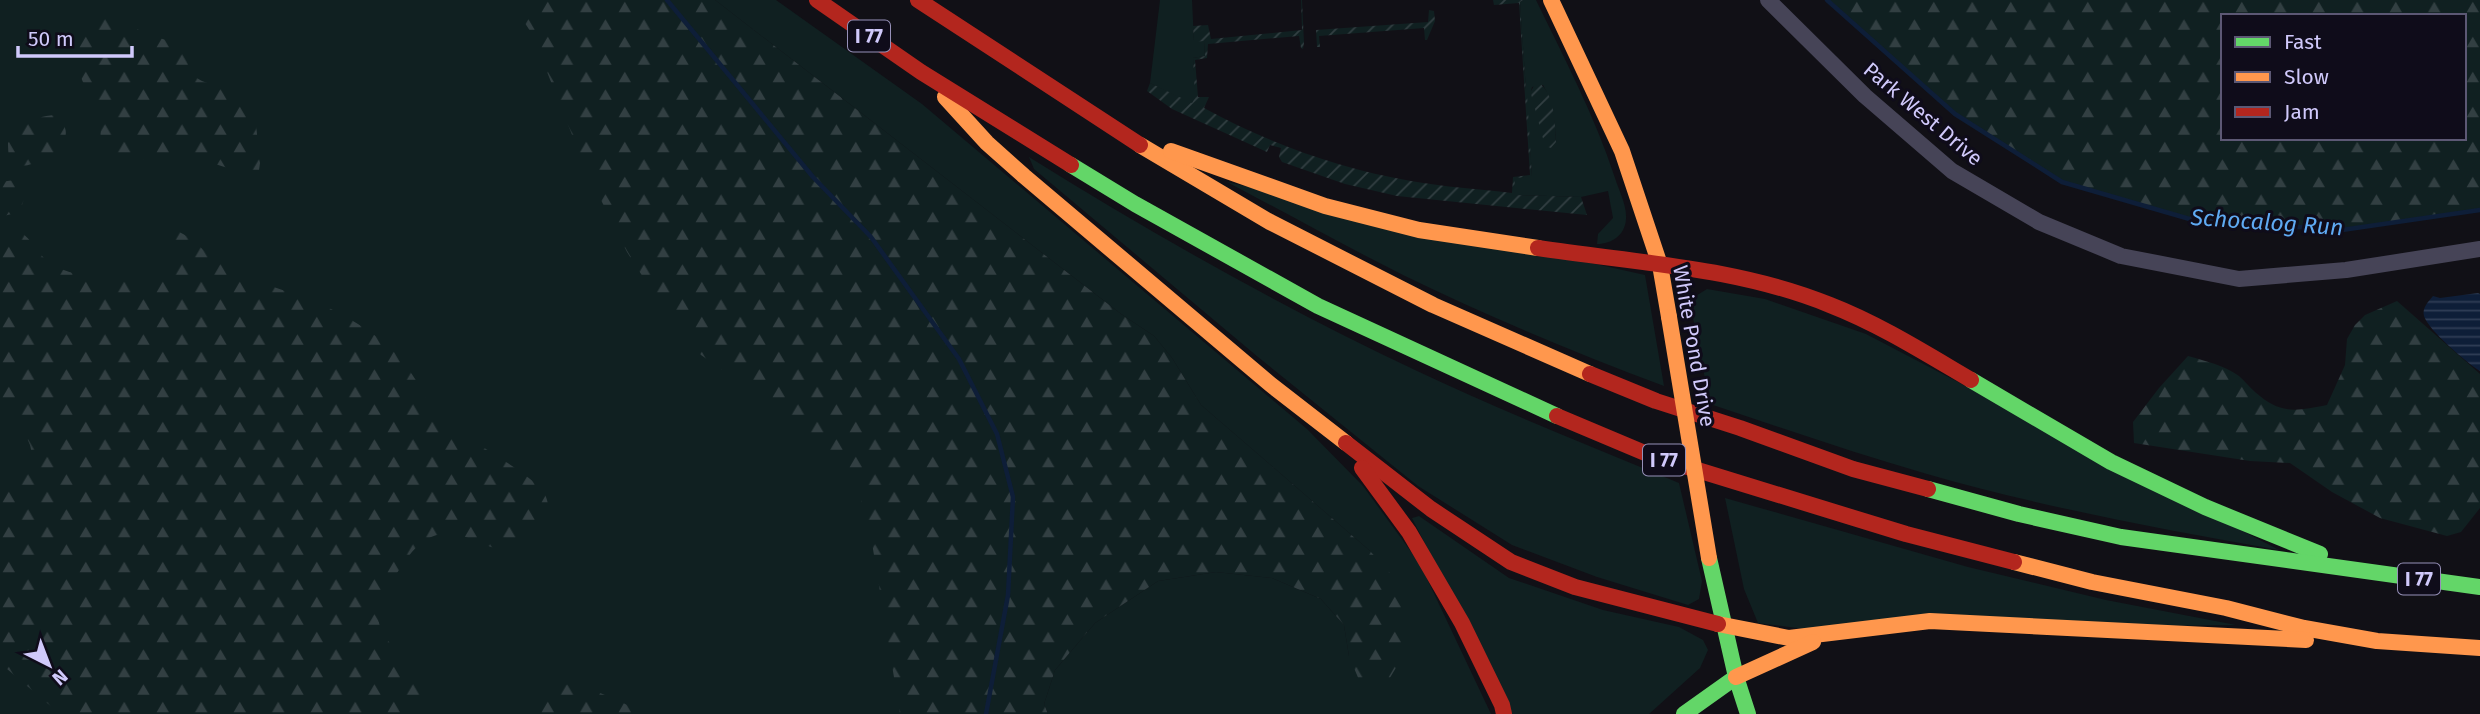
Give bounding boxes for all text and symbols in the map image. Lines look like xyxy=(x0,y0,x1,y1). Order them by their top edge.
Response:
scale bar xyxy=(18,14,131,58)
legend xyxy=(2221,14,2466,140)
road number: I 77 xyxy=(848,20,890,52)
text: 50 m xyxy=(28,26,74,52)
text: Fast xyxy=(2284,29,2322,55)
street label: Park West Drive xyxy=(1858,57,1988,171)
text: Slow xyxy=(2284,64,2329,90)
text: Jam xyxy=(2284,99,2320,125)
water label: Schocalog Run xyxy=(2189,203,2344,241)
street label: White Pond Drive xyxy=(1667,263,1721,429)
road number: I 77 xyxy=(1643,444,1685,475)
road number: I 77 xyxy=(2398,564,2440,594)
north arrow xyxy=(14,630,84,700)
text: N xyxy=(48,664,72,690)

